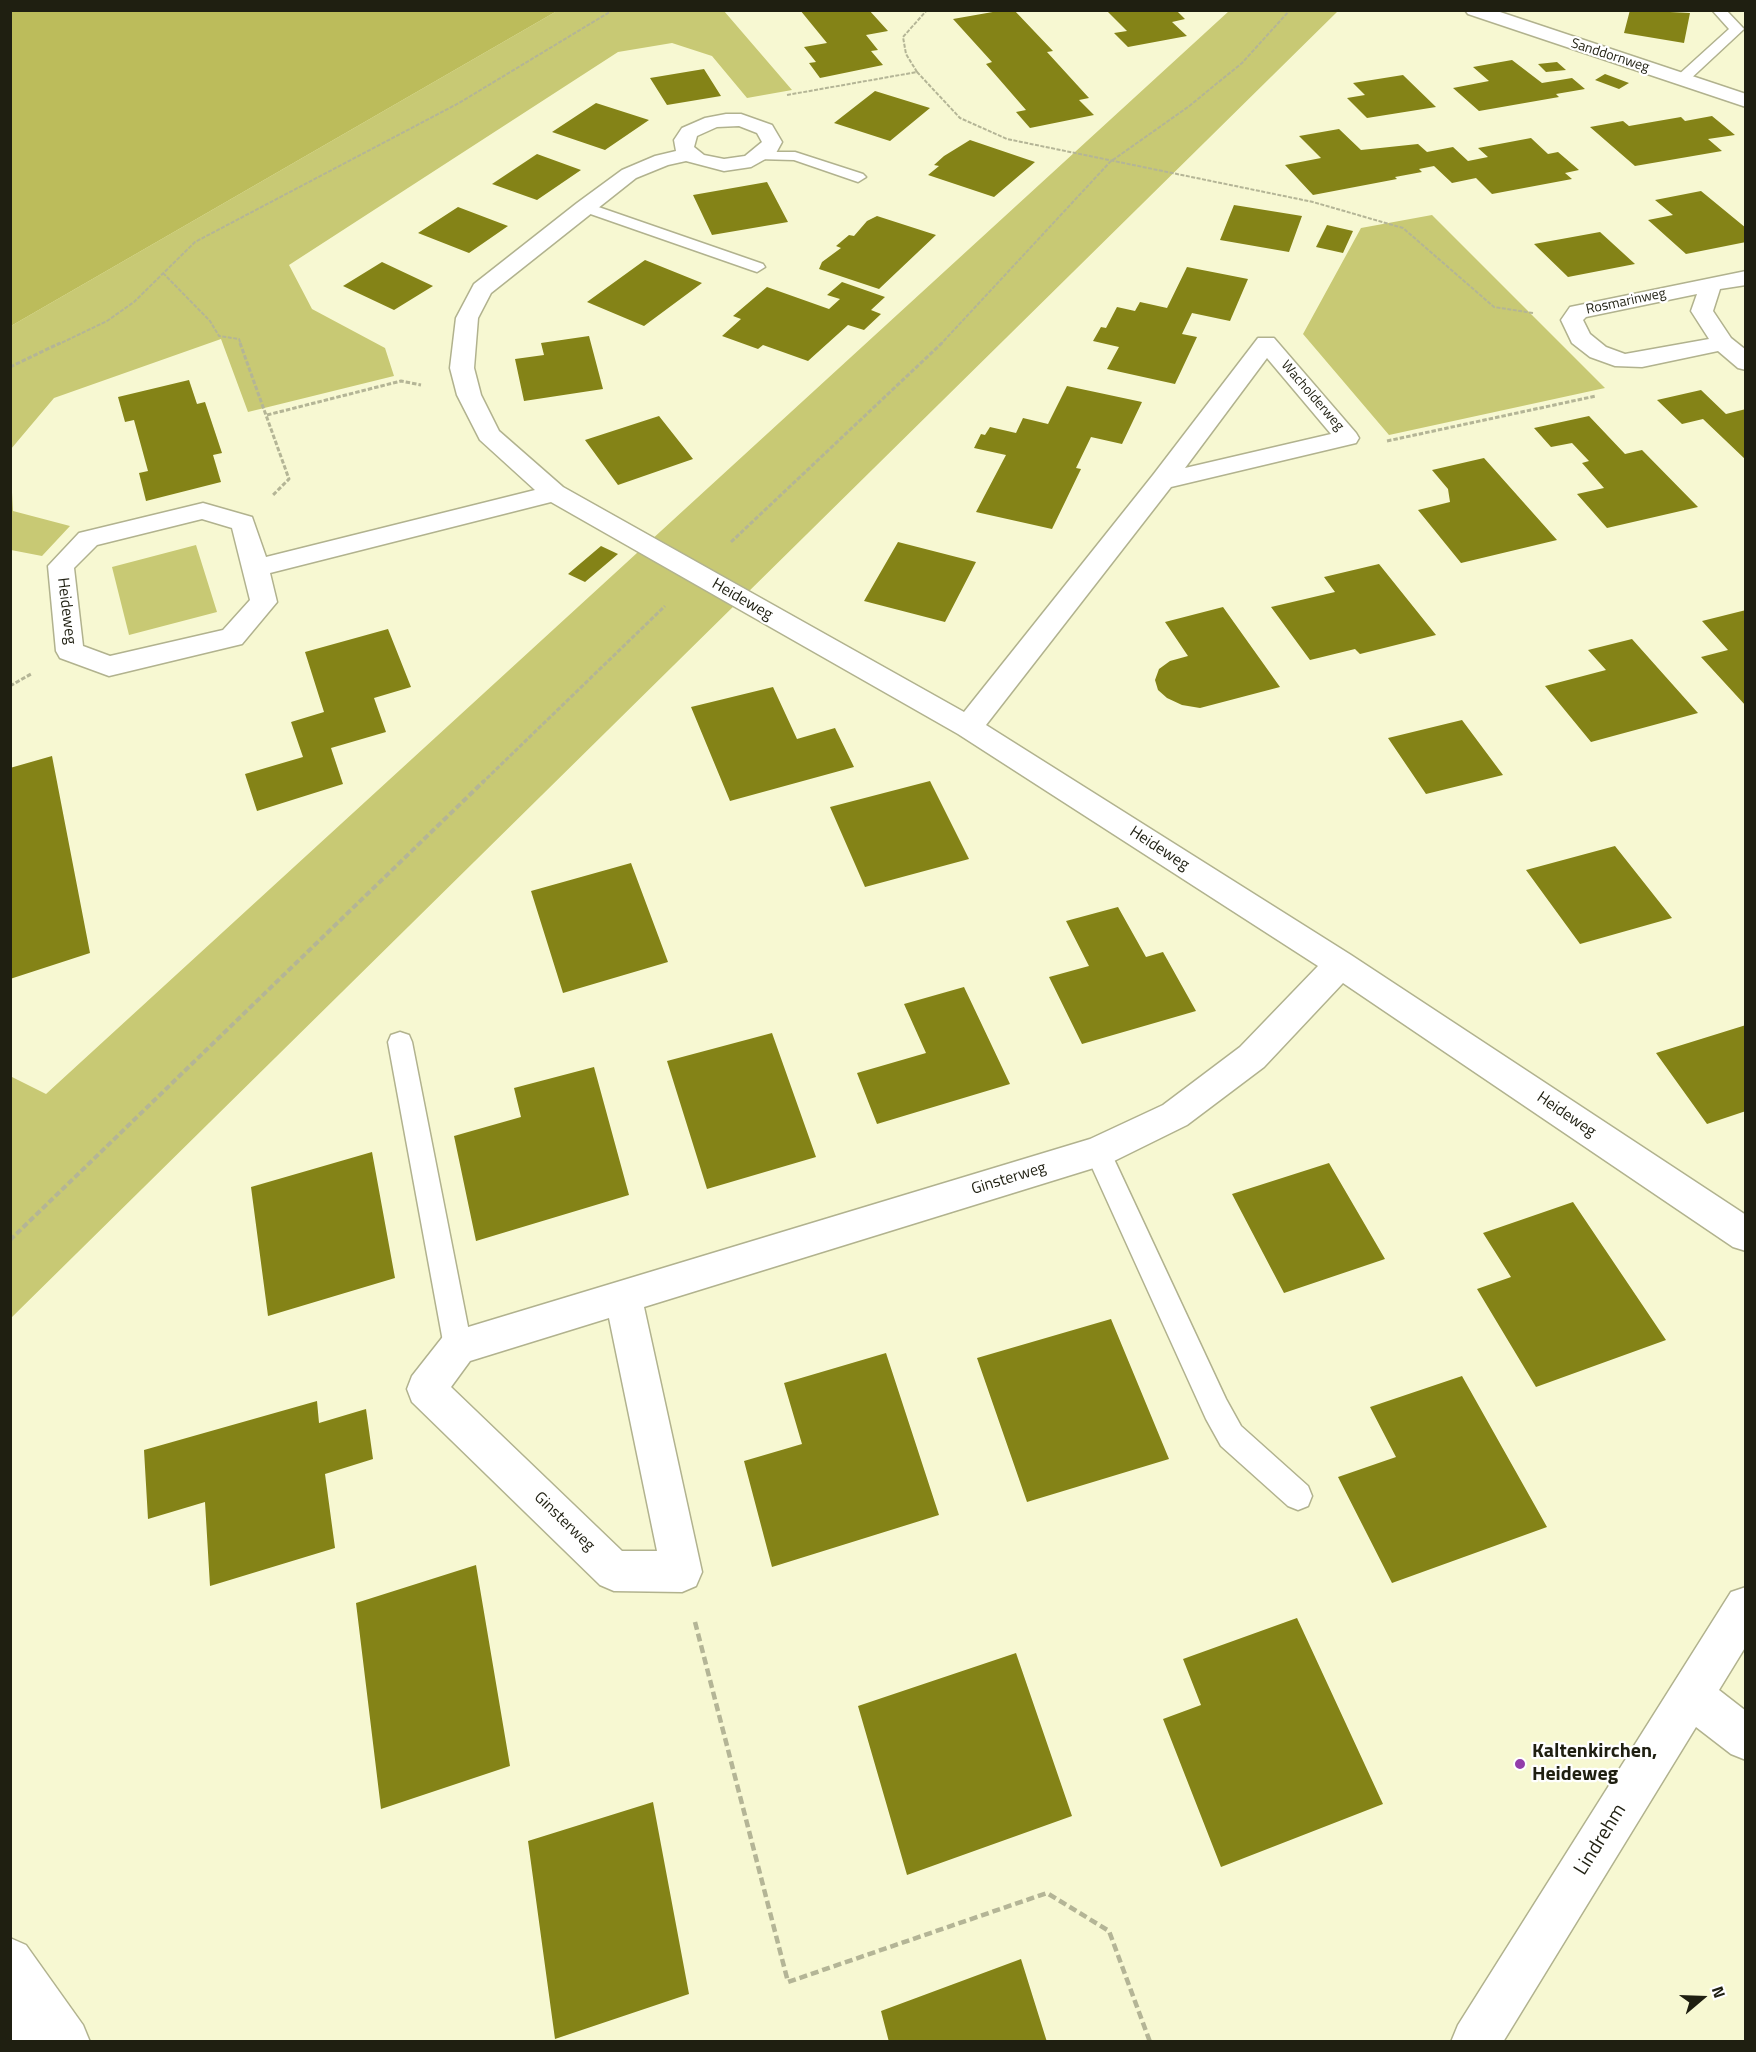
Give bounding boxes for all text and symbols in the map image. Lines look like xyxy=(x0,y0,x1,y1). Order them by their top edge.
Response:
street label: Sanddornweg xyxy=(1569,35,1651,77)
street label: Rosmarinweg xyxy=(1584,285,1668,319)
street label: Wacholderweg xyxy=(1277,357,1347,435)
street label: Heideweg xyxy=(708,575,776,625)
street label: Heideweg xyxy=(52,576,80,646)
street label: Heideweg xyxy=(1126,823,1192,875)
street label: Heideweg xyxy=(1533,1088,1599,1142)
street label: Ginsterweg xyxy=(969,1159,1049,1199)
street label: Ginsterweg xyxy=(530,1488,598,1556)
place label: Kaltenkirchen, Heideweg xyxy=(1532,1740,1657,1787)
marker: Kaltenkirchen, Heideweg xyxy=(1513,1757,1527,1771)
street label: Lindrehm xyxy=(1570,1800,1632,1880)
north arrow xyxy=(1672,1968,1732,2028)
text: N xyxy=(1706,1983,1732,2001)

